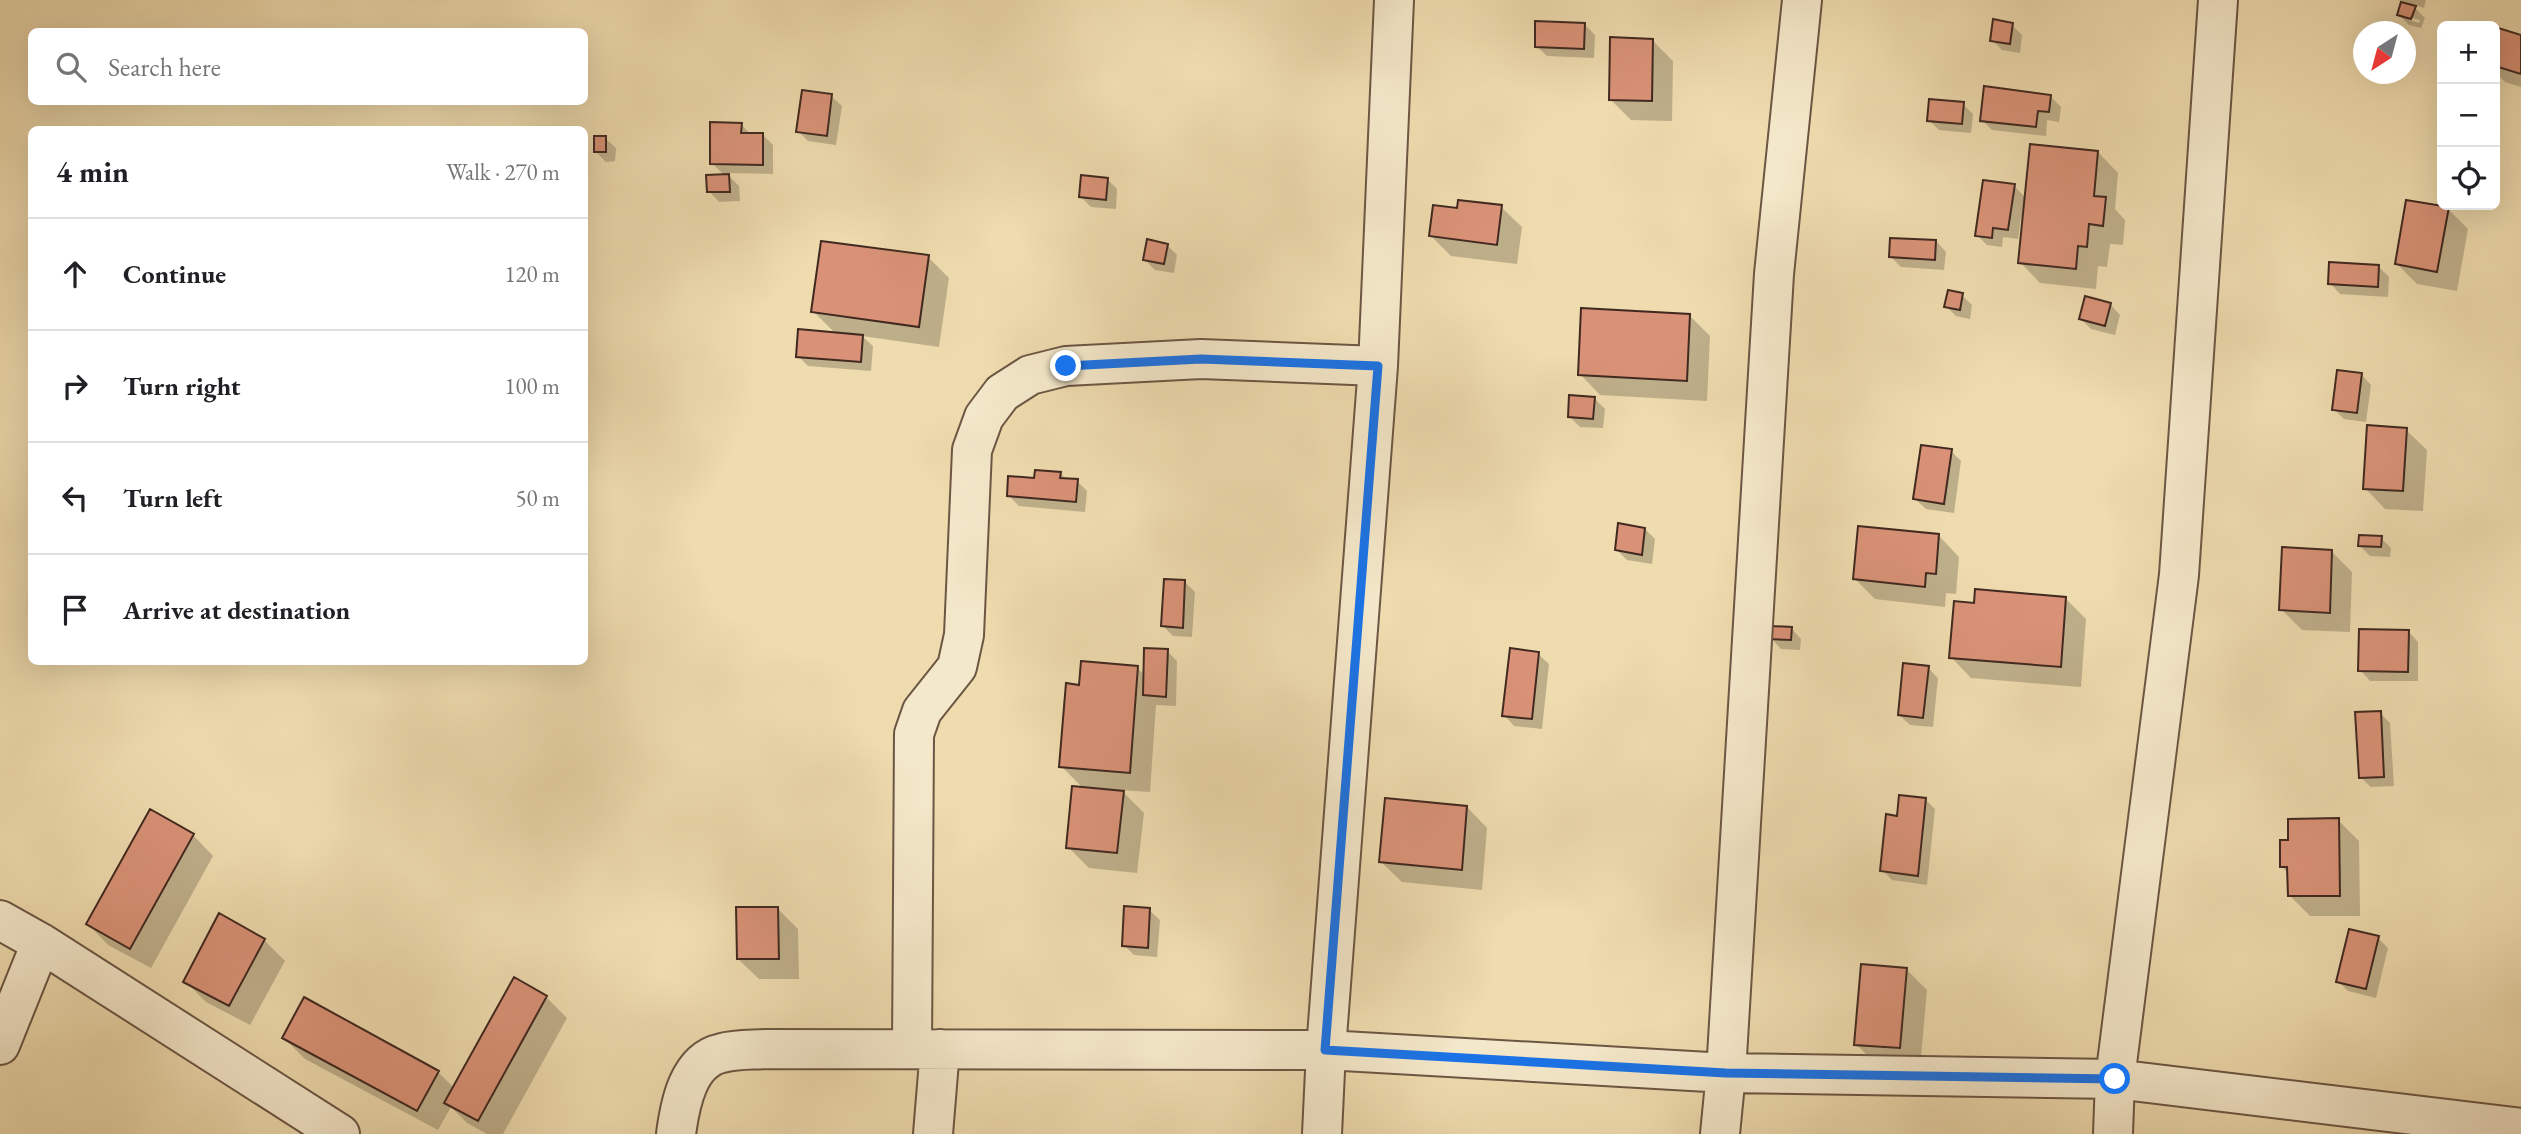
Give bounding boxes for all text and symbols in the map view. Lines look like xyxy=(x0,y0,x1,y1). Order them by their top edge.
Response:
north arrow xyxy=(2353,21,2416,84)
map controls xyxy=(2437,21,2500,210)
button: + xyxy=(2437,21,2500,84)
search box xyxy=(28,28,588,105)
icon: search xyxy=(52,48,90,86)
text: Search here xyxy=(108,50,221,84)
button: − xyxy=(2437,84,2500,147)
button: locate xyxy=(2437,147,2500,210)
text: 4 min xyxy=(56,152,129,191)
text: Walk · 270 m xyxy=(446,157,560,187)
icon: ahead xyxy=(56,255,94,293)
text: Continue xyxy=(123,257,226,291)
text: 120 m xyxy=(504,259,560,289)
route end xyxy=(1050,350,1081,381)
icon: right xyxy=(56,367,94,405)
text: Turn right xyxy=(123,369,241,403)
text: 100 m xyxy=(504,371,560,401)
icon: left xyxy=(56,479,94,517)
text: Turn left xyxy=(123,481,222,515)
text: 50 m xyxy=(515,483,560,513)
icon: arrive xyxy=(56,591,94,629)
text: Arrive at destination xyxy=(123,593,350,627)
route start xyxy=(2099,1063,2130,1094)

